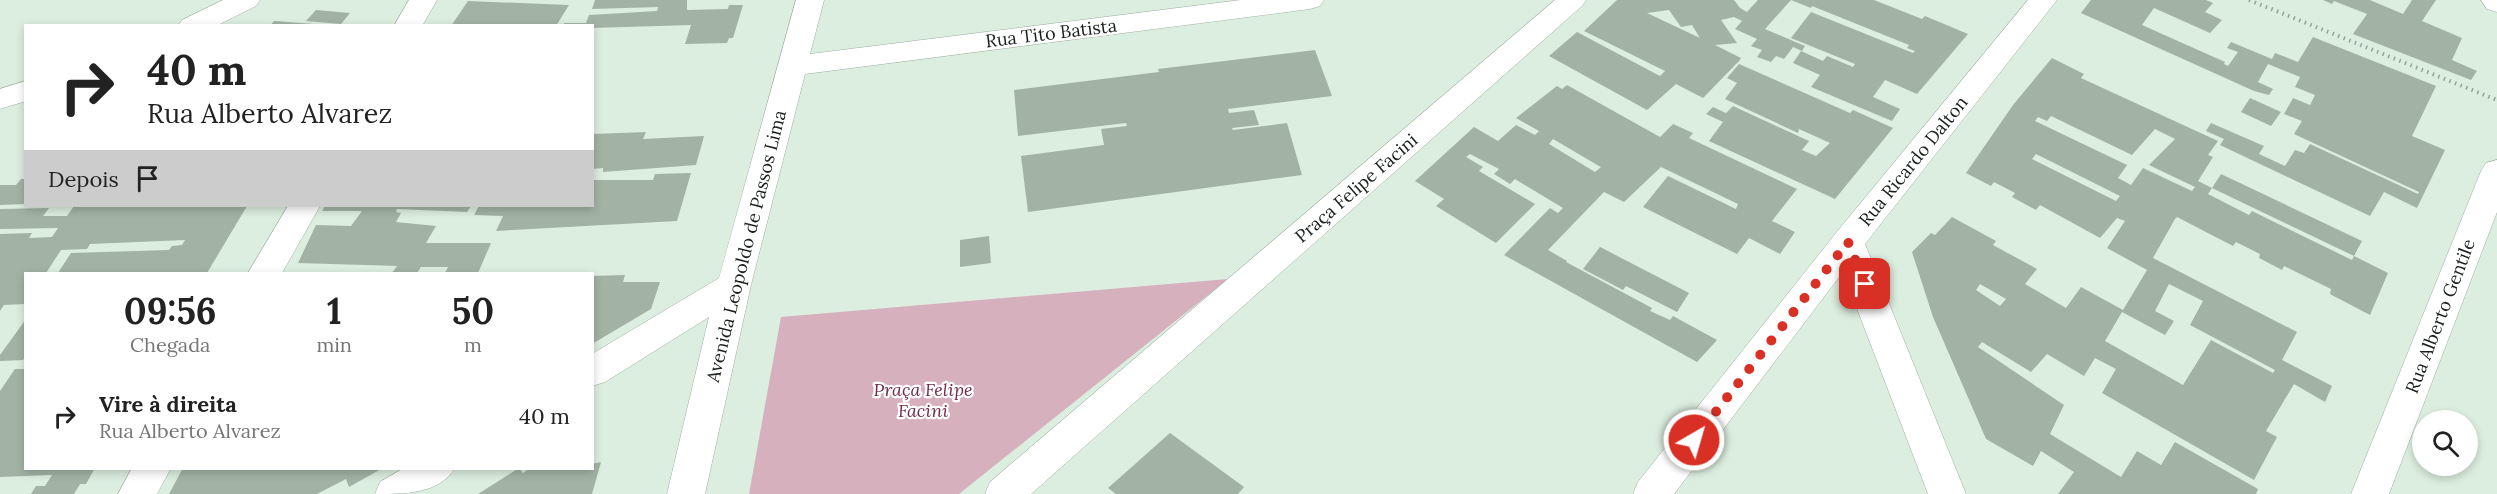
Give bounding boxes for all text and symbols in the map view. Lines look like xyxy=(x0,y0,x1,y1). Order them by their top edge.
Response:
street label: Rua Tito Batista xyxy=(984,14,1118,52)
text: 40 m xyxy=(147,43,246,97)
icon: right xyxy=(48,48,126,126)
street label: Rua Ricardo Dalton xyxy=(1853,91,1973,231)
text: Rua Alberto Alvarez xyxy=(147,96,392,130)
street label: Avenida Leopoldo de Passos Lima xyxy=(701,108,791,385)
street label: Praça Felipe Facini xyxy=(1290,128,1422,248)
icon: arrive xyxy=(131,162,164,195)
text: Depois xyxy=(48,165,119,193)
street label: Rua Alberto Gentile xyxy=(2400,235,2480,396)
pin xyxy=(1839,258,1890,309)
icon: arrive xyxy=(1848,267,1881,300)
text: 09:56 xyxy=(124,288,217,334)
text: 1 xyxy=(327,288,342,334)
text: 50 xyxy=(452,288,494,334)
text: Chegada xyxy=(130,332,210,357)
text: min xyxy=(316,332,352,357)
text: m xyxy=(464,332,482,357)
park label: Praça Felipe Facini xyxy=(873,378,973,422)
text: Vire à direita xyxy=(99,390,237,418)
icon: right xyxy=(48,400,81,433)
text: 40 m xyxy=(519,402,570,430)
position arrow xyxy=(1662,408,1726,472)
map controls xyxy=(2412,410,2478,476)
button: search xyxy=(2412,410,2478,476)
text: Rua Alberto Alvarez xyxy=(99,418,281,443)

